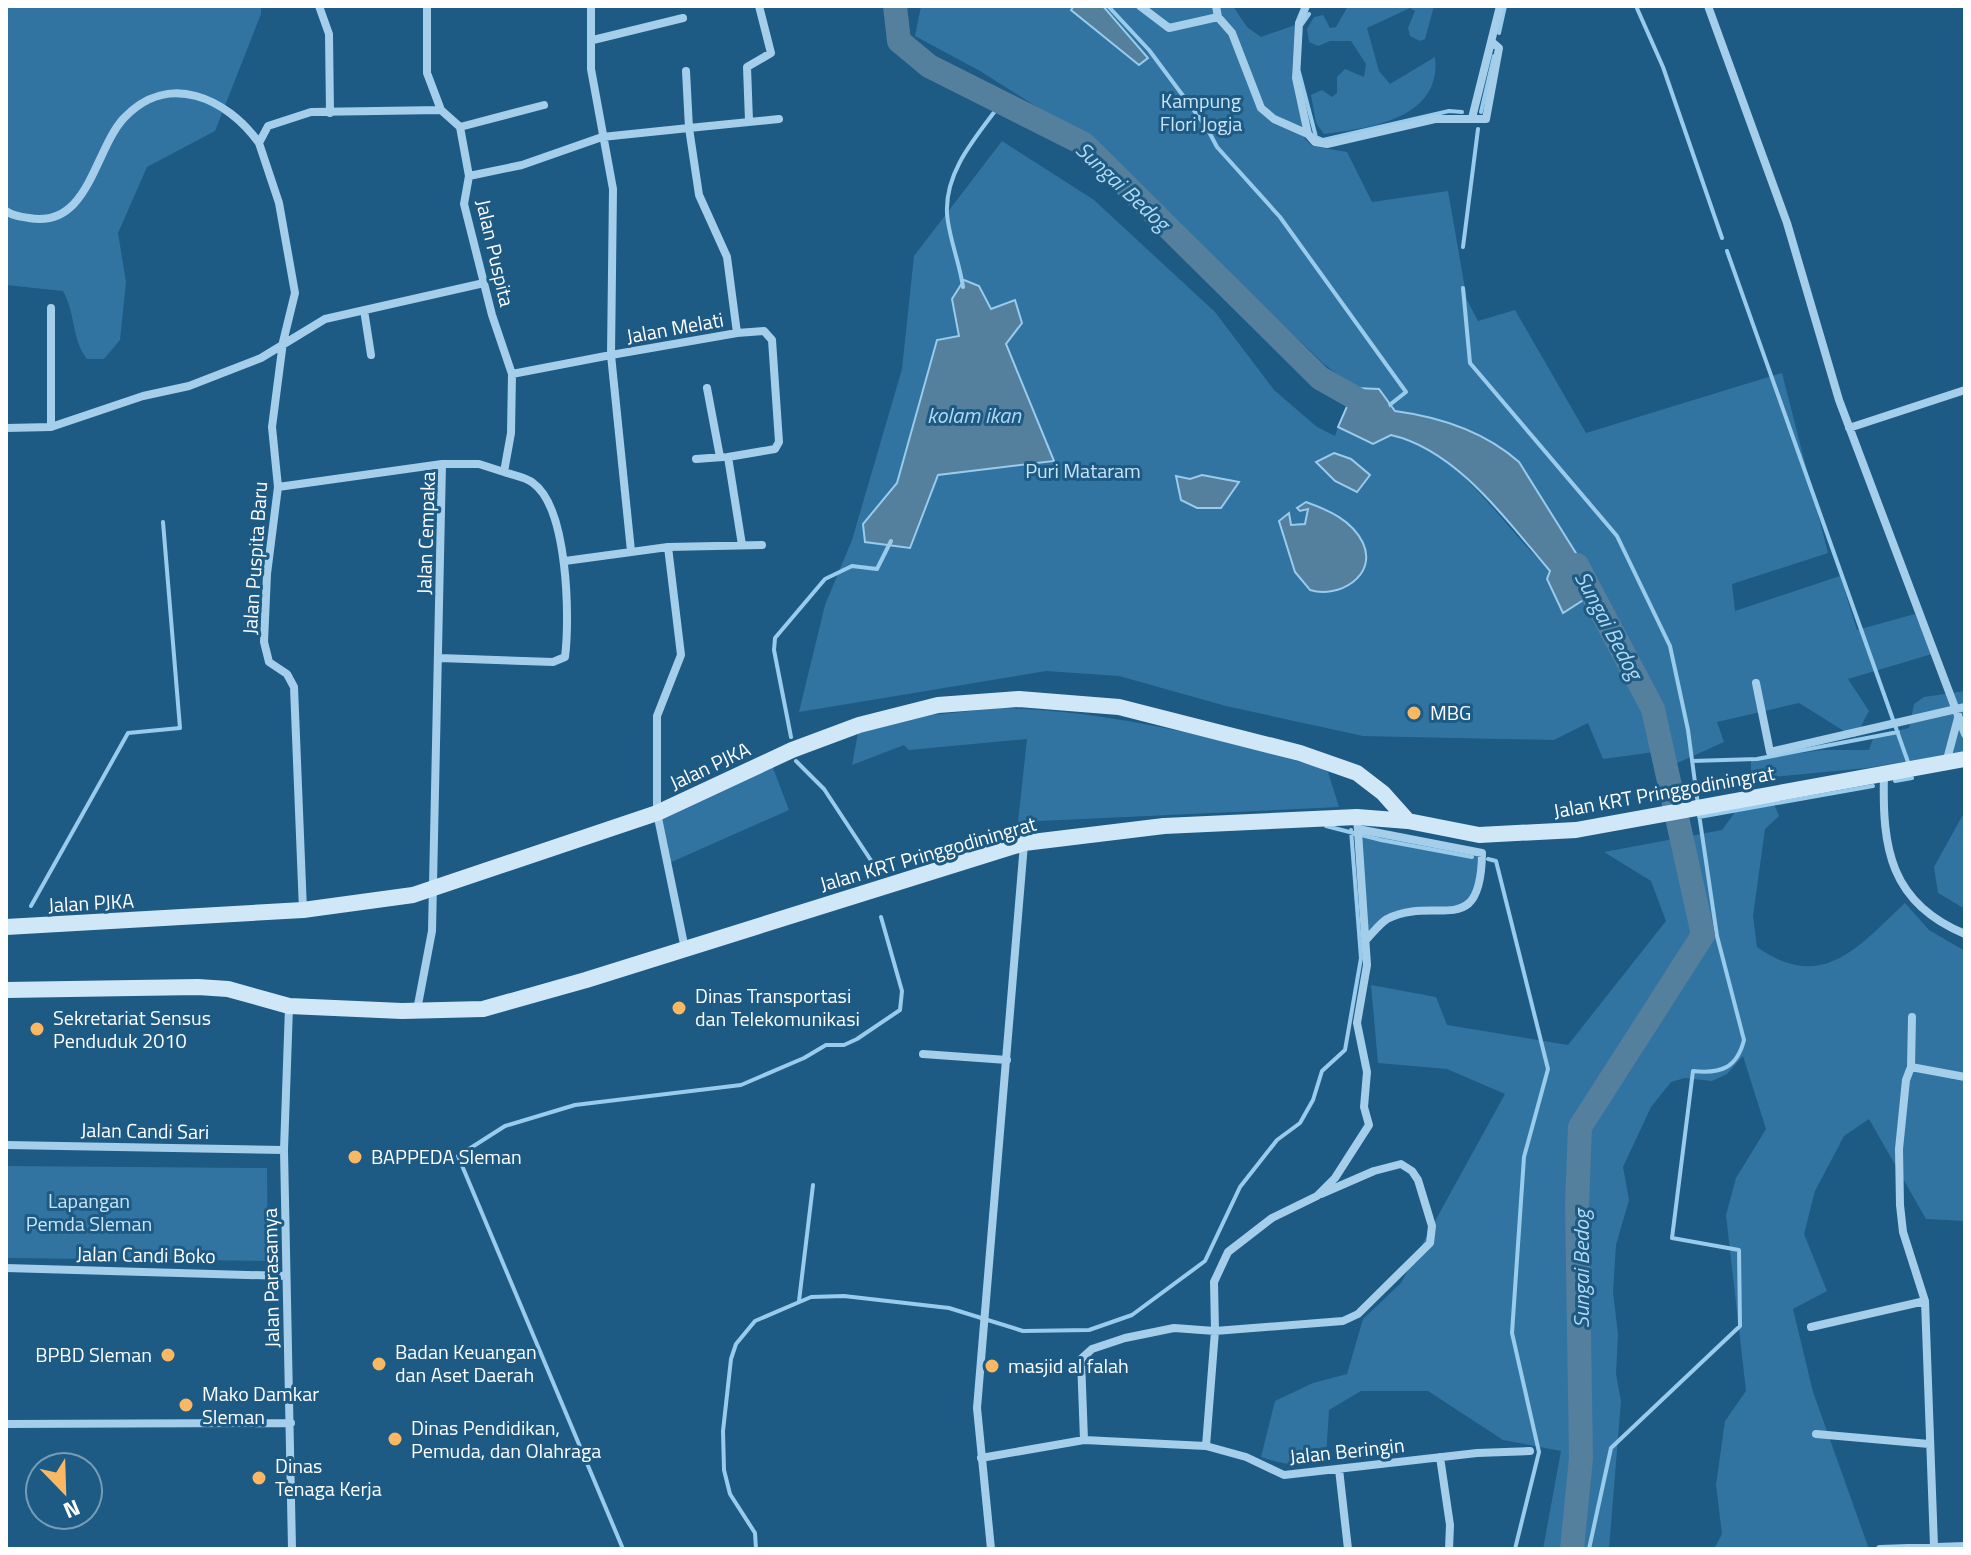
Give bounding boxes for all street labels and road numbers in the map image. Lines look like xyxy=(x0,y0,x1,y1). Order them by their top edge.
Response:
street label: Jalan Puspita xyxy=(468,196,523,310)
street label: Jalan Melati xyxy=(624,304,726,351)
street label: Jalan Cempaka xyxy=(408,471,443,595)
street label: Jalan Puspita Baru xyxy=(234,480,275,636)
street label: Jalan PJKA xyxy=(664,733,755,798)
street label: Jalan KRT Pringgodiningrat xyxy=(1551,757,1777,826)
street label: Jalan KRT Pringgodiningrat xyxy=(816,808,1040,899)
street label: Jalan PJKA xyxy=(47,885,135,920)
street label: Jalan Candi Sari xyxy=(80,1114,210,1147)
street label: Jalan Parasamya xyxy=(254,1208,287,1348)
street label: Jalan Candi Boko xyxy=(76,1238,216,1271)
street label: Jalan Beringin xyxy=(1288,1429,1406,1472)

